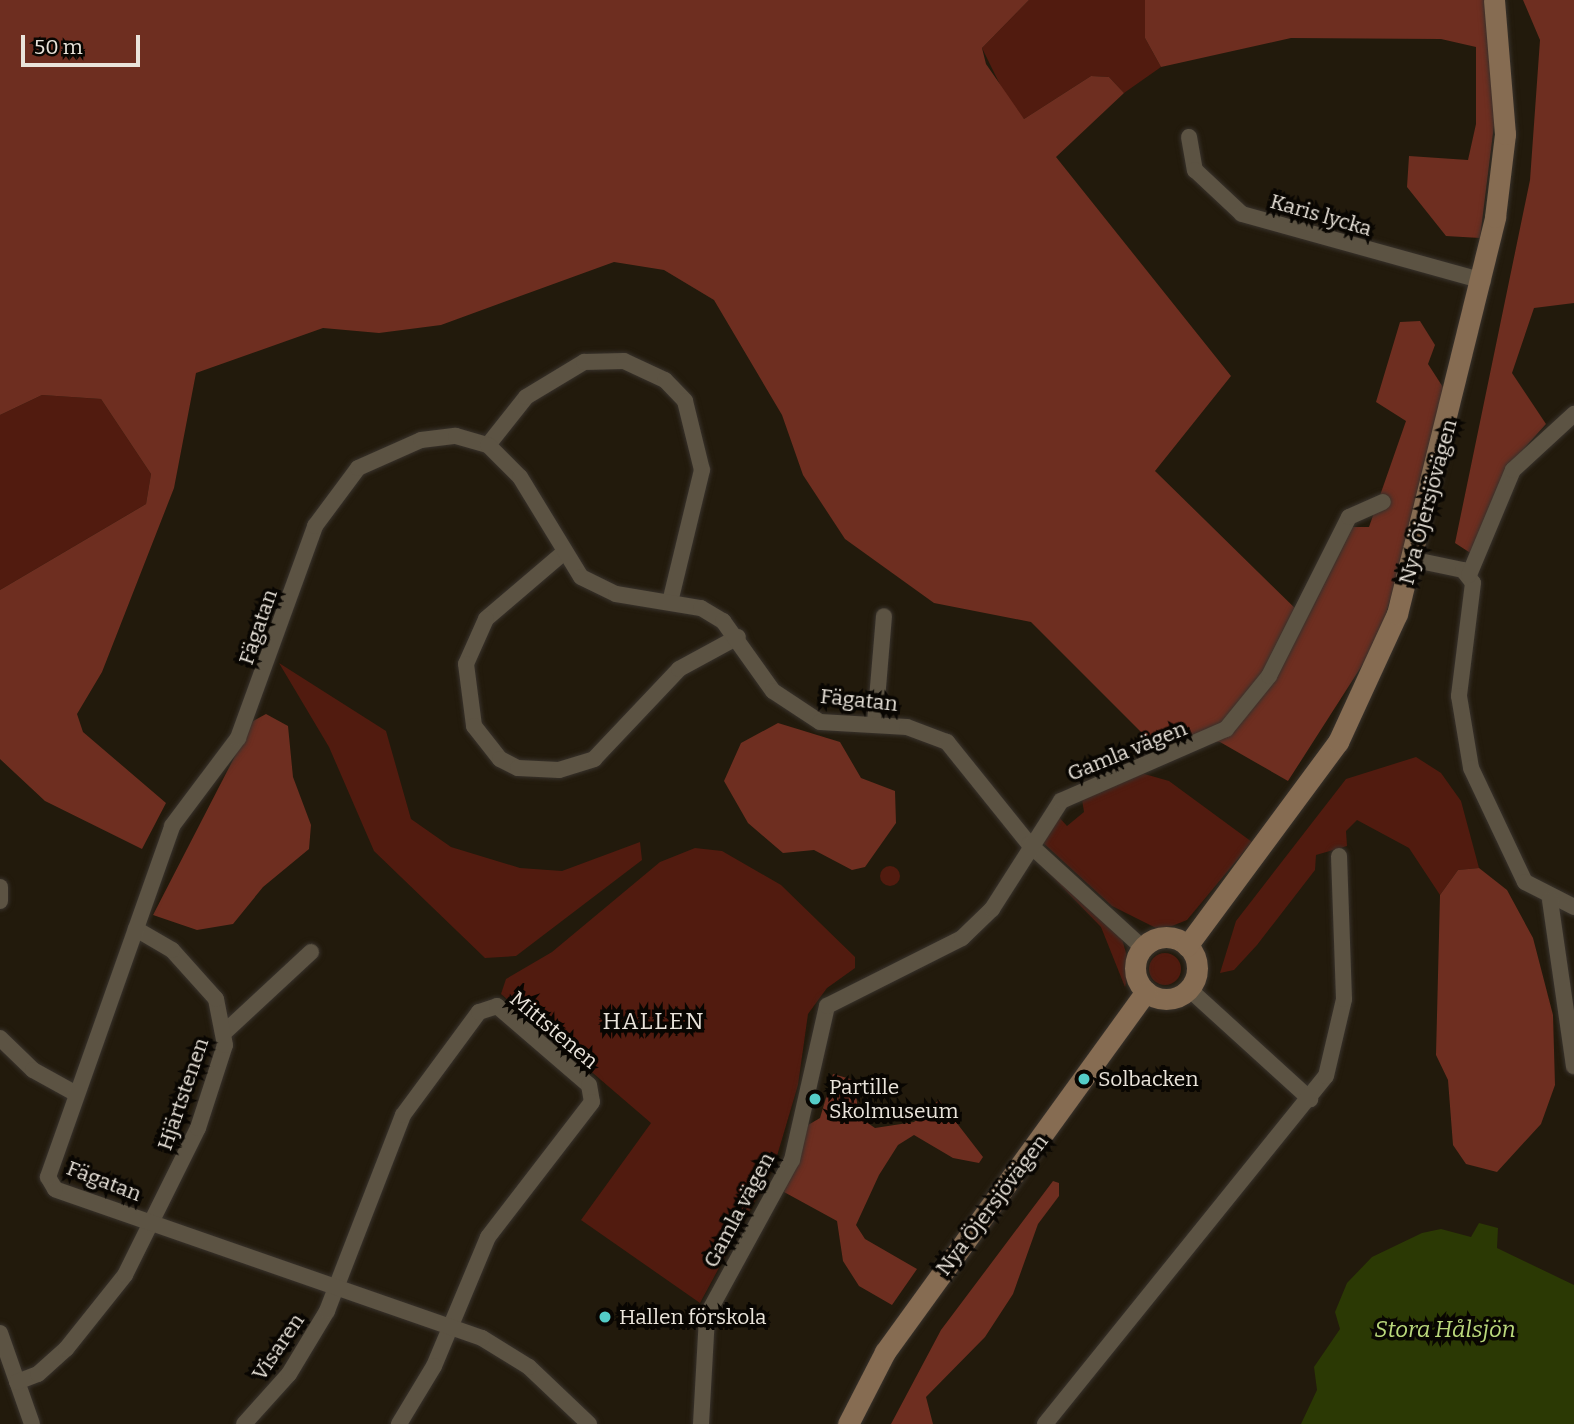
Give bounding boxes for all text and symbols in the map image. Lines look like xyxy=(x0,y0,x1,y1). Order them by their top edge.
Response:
scale bar xyxy=(24,21,144,65)
text: 50 m xyxy=(34,34,83,60)
street label: Karis lycka xyxy=(1267,188,1375,242)
street label: Nya Öjersjövägen xyxy=(1394,417,1462,587)
street label: Fägatan xyxy=(233,586,283,668)
street label: Fägatan xyxy=(819,683,899,717)
street label: Gamla vägen xyxy=(1064,716,1190,786)
street label: Mittstenen xyxy=(505,986,603,1074)
district label: HALLEN xyxy=(603,1007,705,1035)
street label: Hjärtstenen xyxy=(152,1035,214,1153)
place label: Solbacken xyxy=(1098,1066,1198,1092)
marker: Solbacken xyxy=(1076,1071,1092,1087)
place label: Partille Skolmuseum xyxy=(829,1074,959,1124)
marker: Partille Skolmuseum xyxy=(807,1091,823,1107)
street label: Nya Öjersjövägen xyxy=(931,1130,1053,1280)
street label: Gamla vägen xyxy=(698,1148,780,1272)
street label: Fägatan xyxy=(63,1155,145,1207)
place label: Hallen förskola xyxy=(619,1304,767,1330)
street label: Visaren xyxy=(247,1309,309,1385)
marker: Hallen förskola xyxy=(597,1309,613,1325)
water label: Stora Hålsjön xyxy=(1374,1315,1516,1343)

